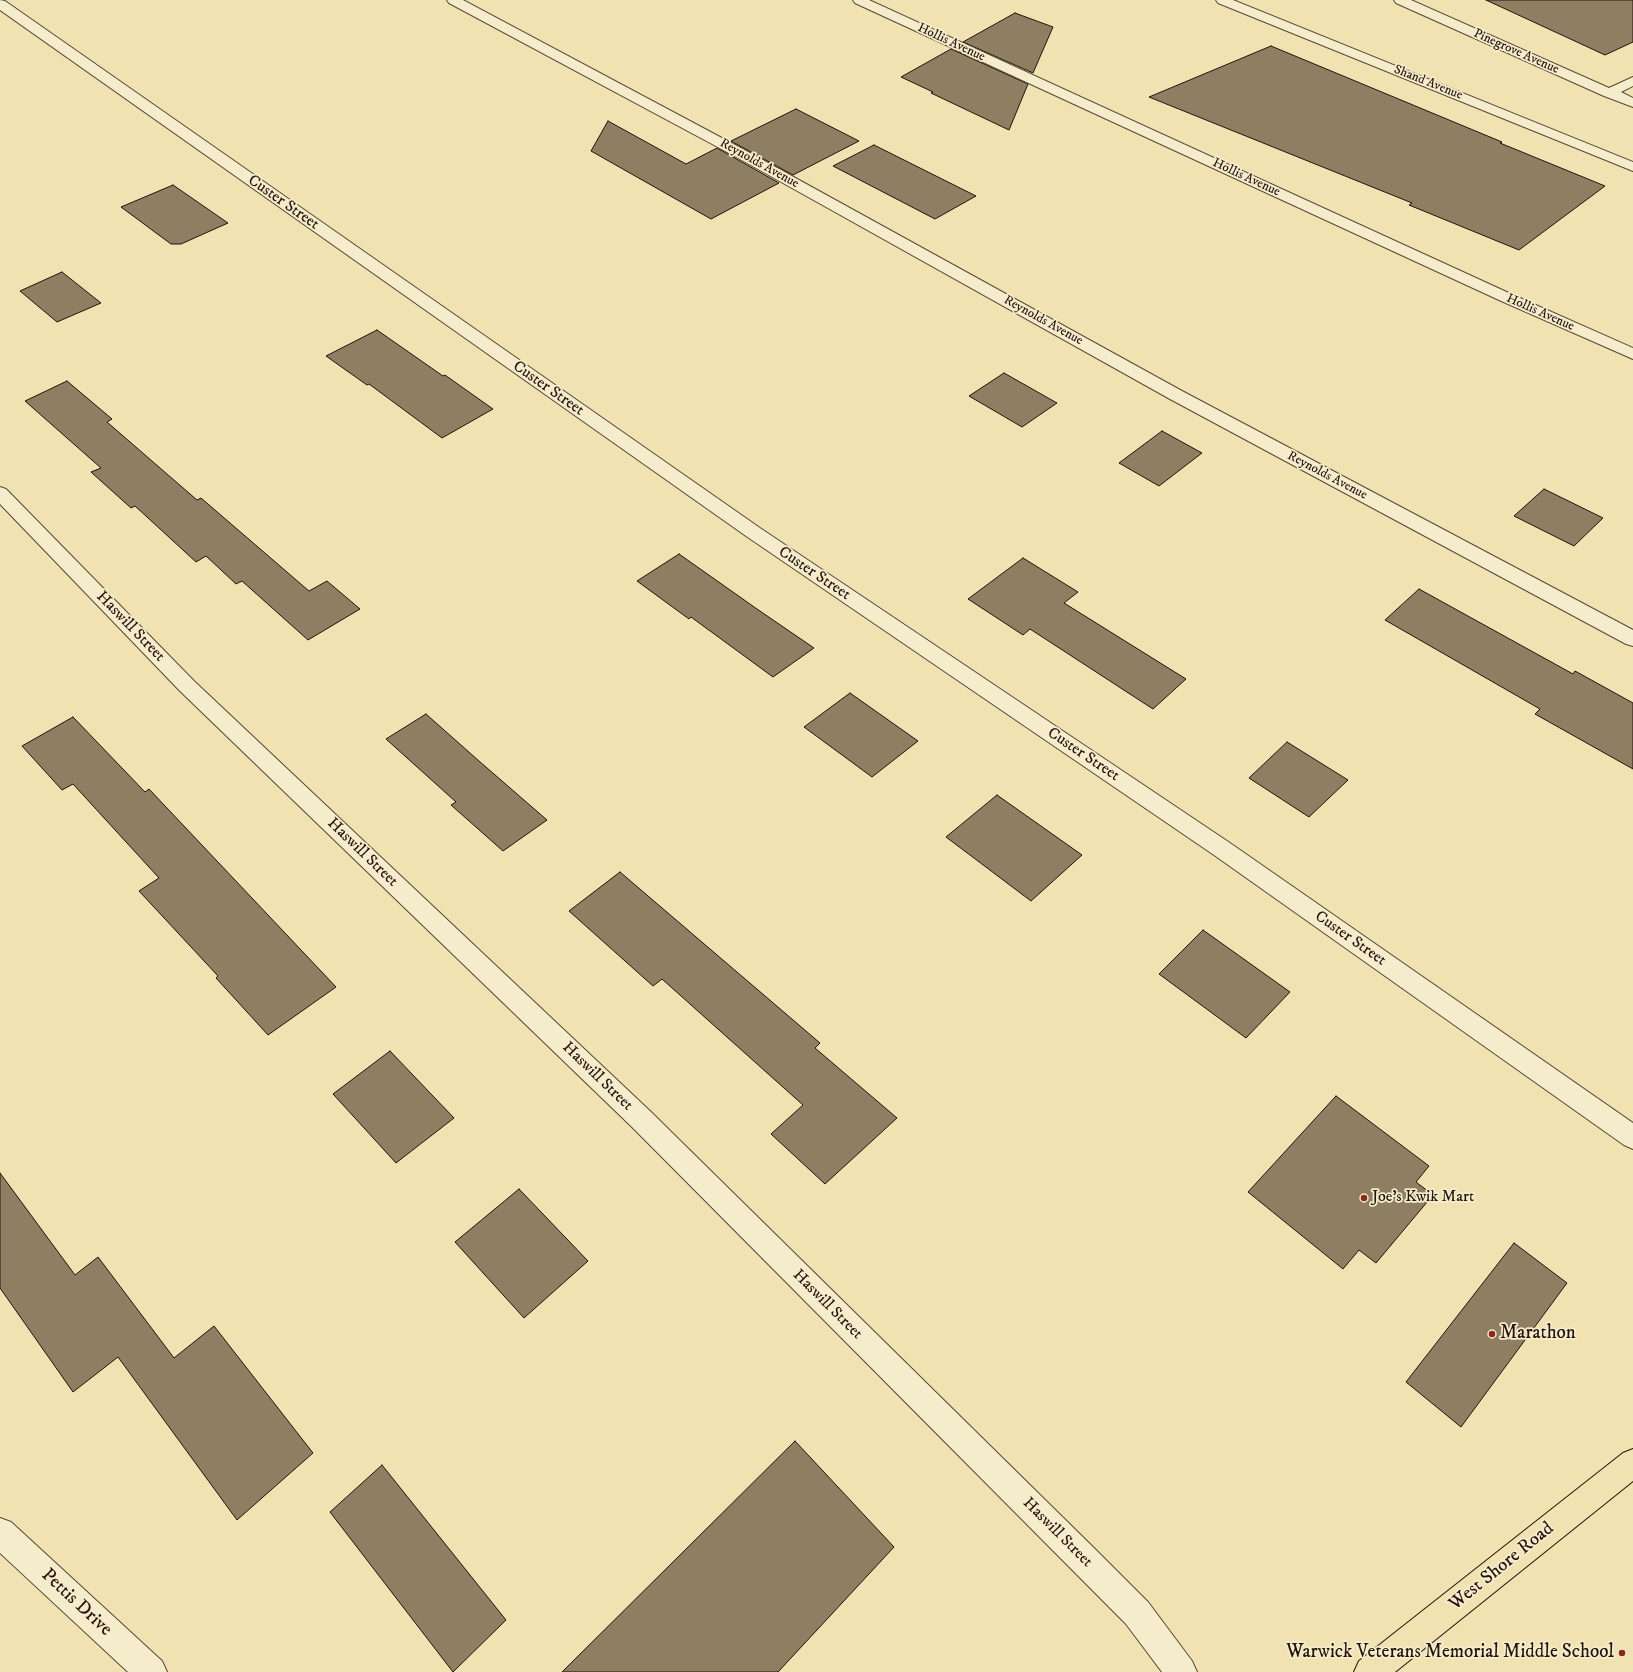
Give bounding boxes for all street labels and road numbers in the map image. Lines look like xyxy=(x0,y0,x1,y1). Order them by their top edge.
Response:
street label: Hollis Avenue xyxy=(915,21,987,65)
street label: Pinegrove Avenue xyxy=(1471,26,1561,78)
street label: Shand Avenue xyxy=(1391,62,1465,104)
street label: Reynolds Avenue xyxy=(717,136,801,192)
street label: Hollis Avenue xyxy=(1210,156,1282,200)
street label: Custer Street xyxy=(244,171,322,235)
street label: Hollis Avenue xyxy=(1504,291,1576,335)
street label: Reynolds Avenue xyxy=(1001,293,1085,349)
street label: Custer Street xyxy=(509,357,587,421)
street label: Reynolds Avenue xyxy=(1284,448,1370,504)
street label: Custer Street xyxy=(774,543,854,605)
street label: Haswill Street xyxy=(92,588,168,666)
street label: Custer Street xyxy=(1043,724,1123,786)
street label: Haswill Street xyxy=(323,815,401,891)
street label: Custer Street xyxy=(1311,907,1389,971)
street label: Haswill Street xyxy=(558,1039,636,1115)
street label: Haswill Street xyxy=(788,1266,866,1344)
street label: Haswill Street xyxy=(1018,1494,1096,1572)
street label: West Shore Road xyxy=(1445,1518,1559,1616)
street label: Pettis Drive xyxy=(36,1565,116,1641)

